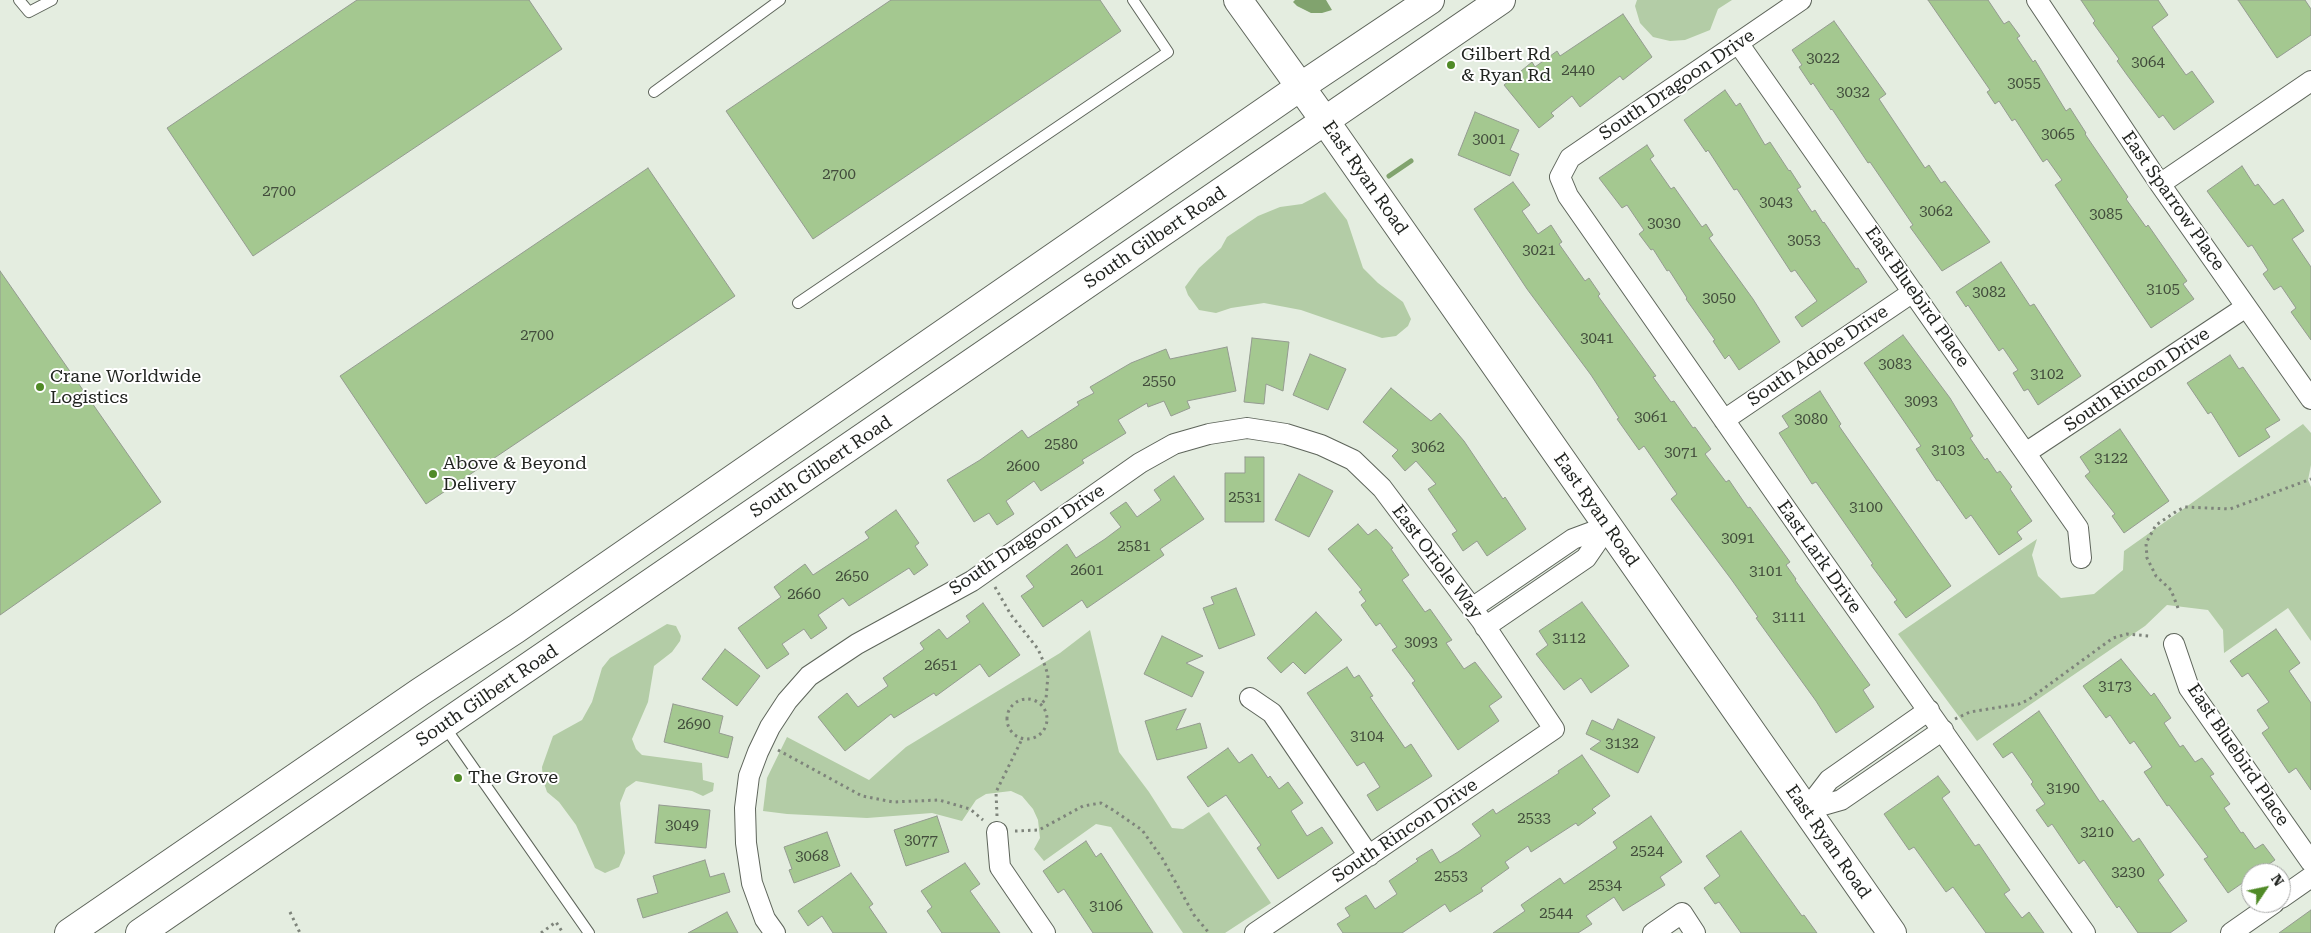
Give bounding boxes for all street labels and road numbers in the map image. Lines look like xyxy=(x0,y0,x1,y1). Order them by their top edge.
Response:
street label: South Dragoon Drive xyxy=(1595,25,1759,145)
street label: East Ryan Road xyxy=(1318,117,1412,239)
street label: East Sparrow Place xyxy=(2117,127,2229,275)
street label: South Gilbert Road xyxy=(1080,182,1230,294)
street label: East Bluebird Place xyxy=(1860,222,1974,372)
street label: South Adobe Drive xyxy=(1744,301,1892,411)
street label: South Rincon Drive xyxy=(2060,323,2214,437)
street label: South Gilbert Road xyxy=(746,411,896,523)
street label: East Ryan Road xyxy=(1549,449,1643,571)
street label: South Dragoon Drive xyxy=(945,480,1109,600)
street label: East Lark Drive xyxy=(1772,496,1866,618)
street label: East Oriole Way xyxy=(1387,501,1487,623)
street label: South Gilbert Road xyxy=(412,640,562,752)
street label: East Bluebird Place xyxy=(2182,680,2294,830)
street label: South Rincon Drive xyxy=(1328,774,1482,888)
street label: East Ryan Road xyxy=(1781,781,1875,903)

